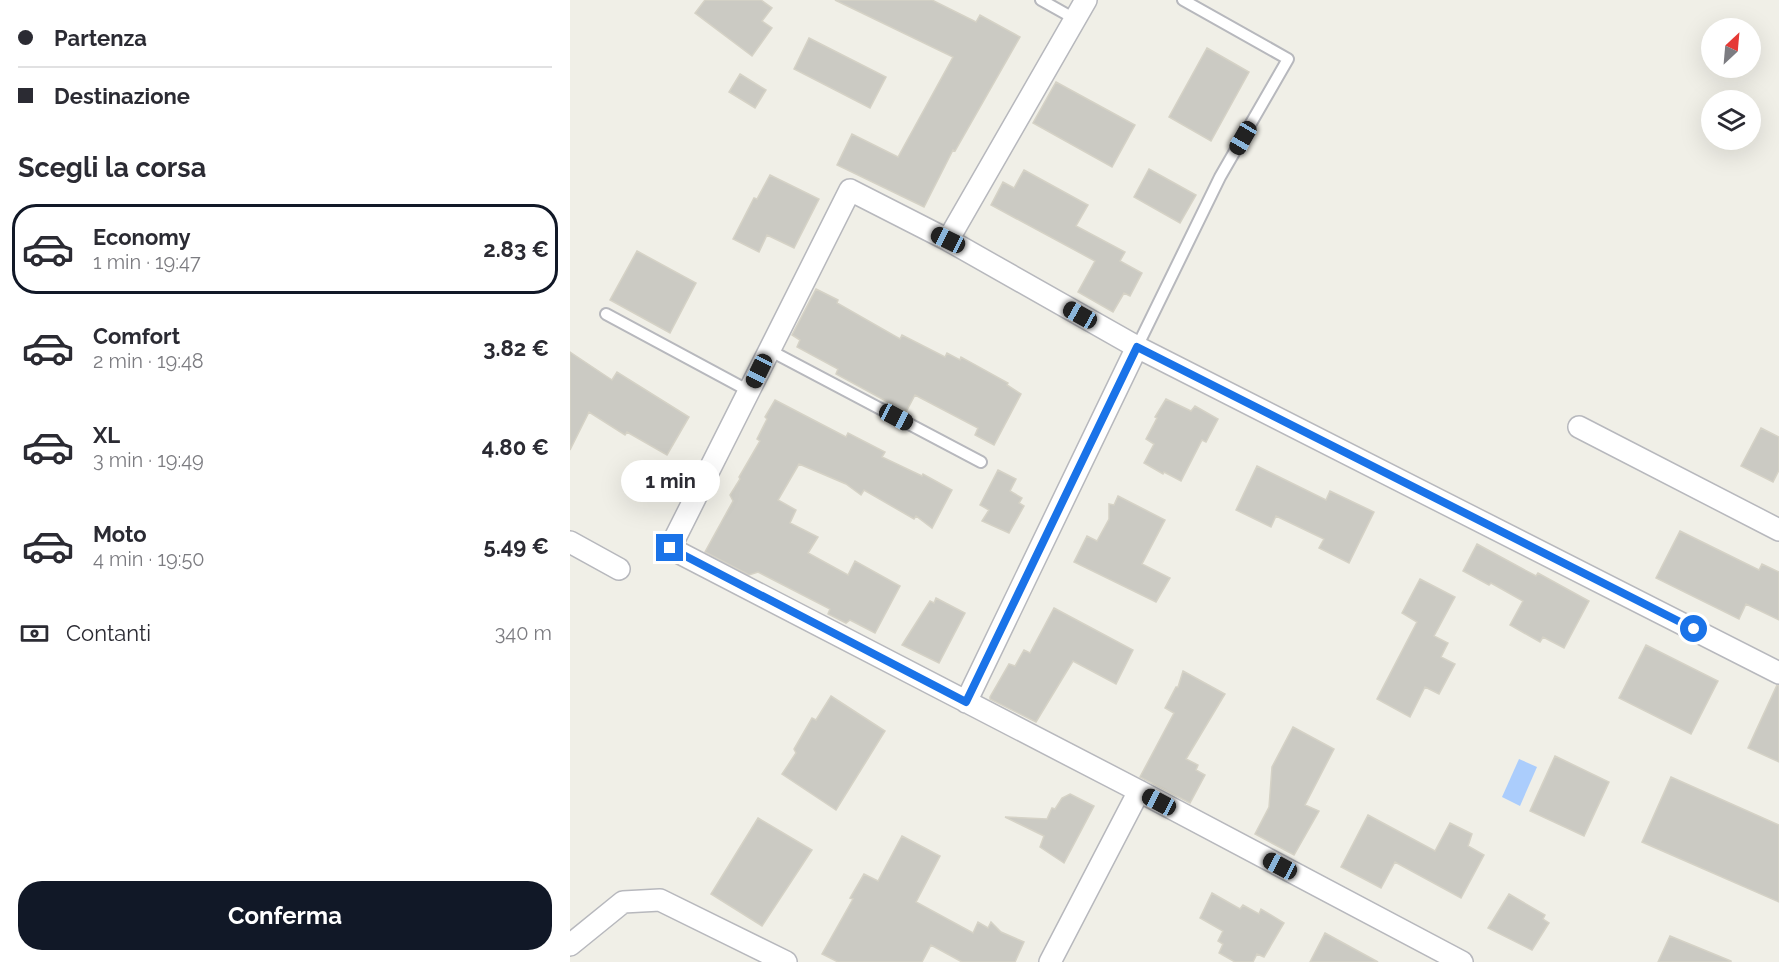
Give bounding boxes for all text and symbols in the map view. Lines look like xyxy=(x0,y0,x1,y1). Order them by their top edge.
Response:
north arrow xyxy=(1701,18,1761,78)
map controls xyxy=(1701,18,1761,150)
text: Partenza xyxy=(54,25,147,51)
text: Destinazione xyxy=(54,83,190,109)
button: layers xyxy=(1701,90,1761,150)
car xyxy=(1226,118,1260,158)
text: Scegli la corsa xyxy=(18,152,206,183)
icon: car xyxy=(21,222,75,276)
text: Economy xyxy=(93,224,191,250)
car xyxy=(928,224,968,256)
text: 2.83 € xyxy=(483,236,549,262)
text: 1 min · 19:47 xyxy=(93,250,201,274)
car xyxy=(1060,298,1100,332)
icon: car xyxy=(21,321,75,375)
text: Comfort xyxy=(93,323,180,349)
text: 3.82 € xyxy=(483,335,549,361)
text: 2 min · 19:48 xyxy=(93,349,204,373)
car xyxy=(743,351,775,391)
car xyxy=(876,401,916,433)
icon: car xyxy=(21,420,75,474)
text: XL xyxy=(93,422,120,448)
text: 4.80 € xyxy=(482,434,549,460)
text: 3 min · 19:49 xyxy=(93,448,204,472)
callout: 1 min xyxy=(621,461,720,503)
text: 1 min xyxy=(645,469,696,493)
icon: car xyxy=(21,519,75,573)
text: Moto xyxy=(93,521,147,547)
text: 5.49 € xyxy=(484,533,549,559)
route end xyxy=(656,534,683,561)
text: 4 min · 19:50 xyxy=(93,547,205,571)
route start xyxy=(1680,615,1707,642)
icon: cash xyxy=(18,617,51,650)
text: Contanti xyxy=(66,620,151,646)
text: 340 m xyxy=(495,621,552,645)
car xyxy=(1139,786,1179,818)
car xyxy=(1260,850,1300,882)
button: Conferma xyxy=(18,881,552,950)

